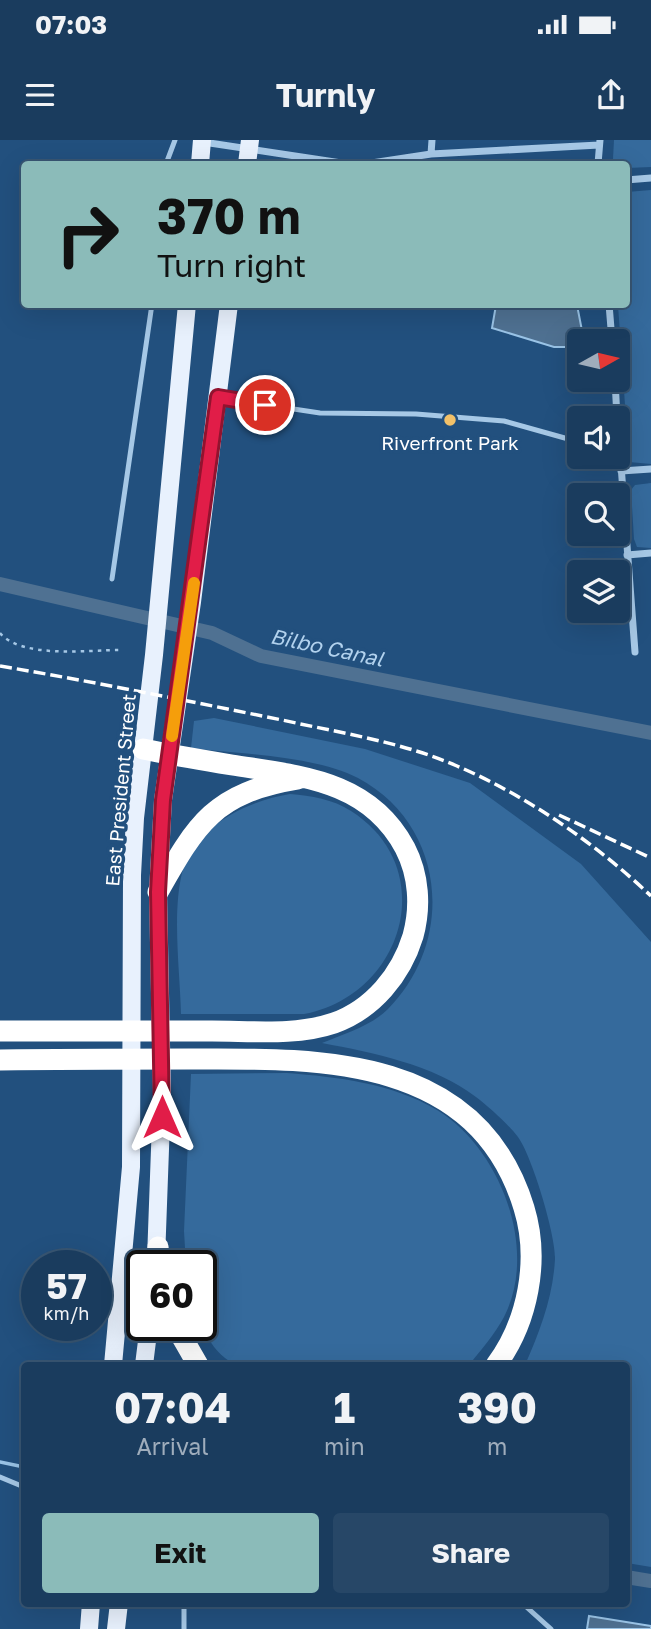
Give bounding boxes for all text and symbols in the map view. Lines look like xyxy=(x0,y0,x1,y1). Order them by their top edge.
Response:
text: 07:03 xyxy=(35,9,107,40)
icon: menu xyxy=(21,76,59,114)
text: Turnly xyxy=(276,76,375,114)
icon: share xyxy=(592,76,630,114)
text: 370 m xyxy=(157,186,301,245)
icon: right xyxy=(42,189,133,280)
text: Turn right xyxy=(157,246,306,284)
north arrow xyxy=(567,329,630,392)
map controls xyxy=(567,329,630,623)
pin xyxy=(235,375,295,435)
icon: arrive xyxy=(246,386,284,424)
button: sound xyxy=(567,406,630,469)
marker: Riverfront Park xyxy=(442,412,458,428)
place label: Riverfront Park xyxy=(381,431,519,454)
button: search xyxy=(567,483,630,546)
button: layers xyxy=(567,560,630,623)
water label: Bilbo Canal xyxy=(268,622,387,672)
street label: East President Street xyxy=(100,693,140,887)
position arrow xyxy=(125,1080,199,1154)
speed limit sign: 60 xyxy=(126,1250,217,1341)
text: 57 xyxy=(46,1265,87,1307)
text: km/h xyxy=(44,1302,89,1324)
text: 07:04 xyxy=(114,1382,231,1432)
text: 1 xyxy=(333,1382,355,1432)
text: 390 xyxy=(457,1382,537,1432)
text: Arrival xyxy=(136,1432,209,1460)
text: min xyxy=(324,1432,365,1460)
text: m xyxy=(487,1432,507,1460)
button: Exit xyxy=(42,1513,319,1593)
button: Share xyxy=(333,1513,609,1593)

